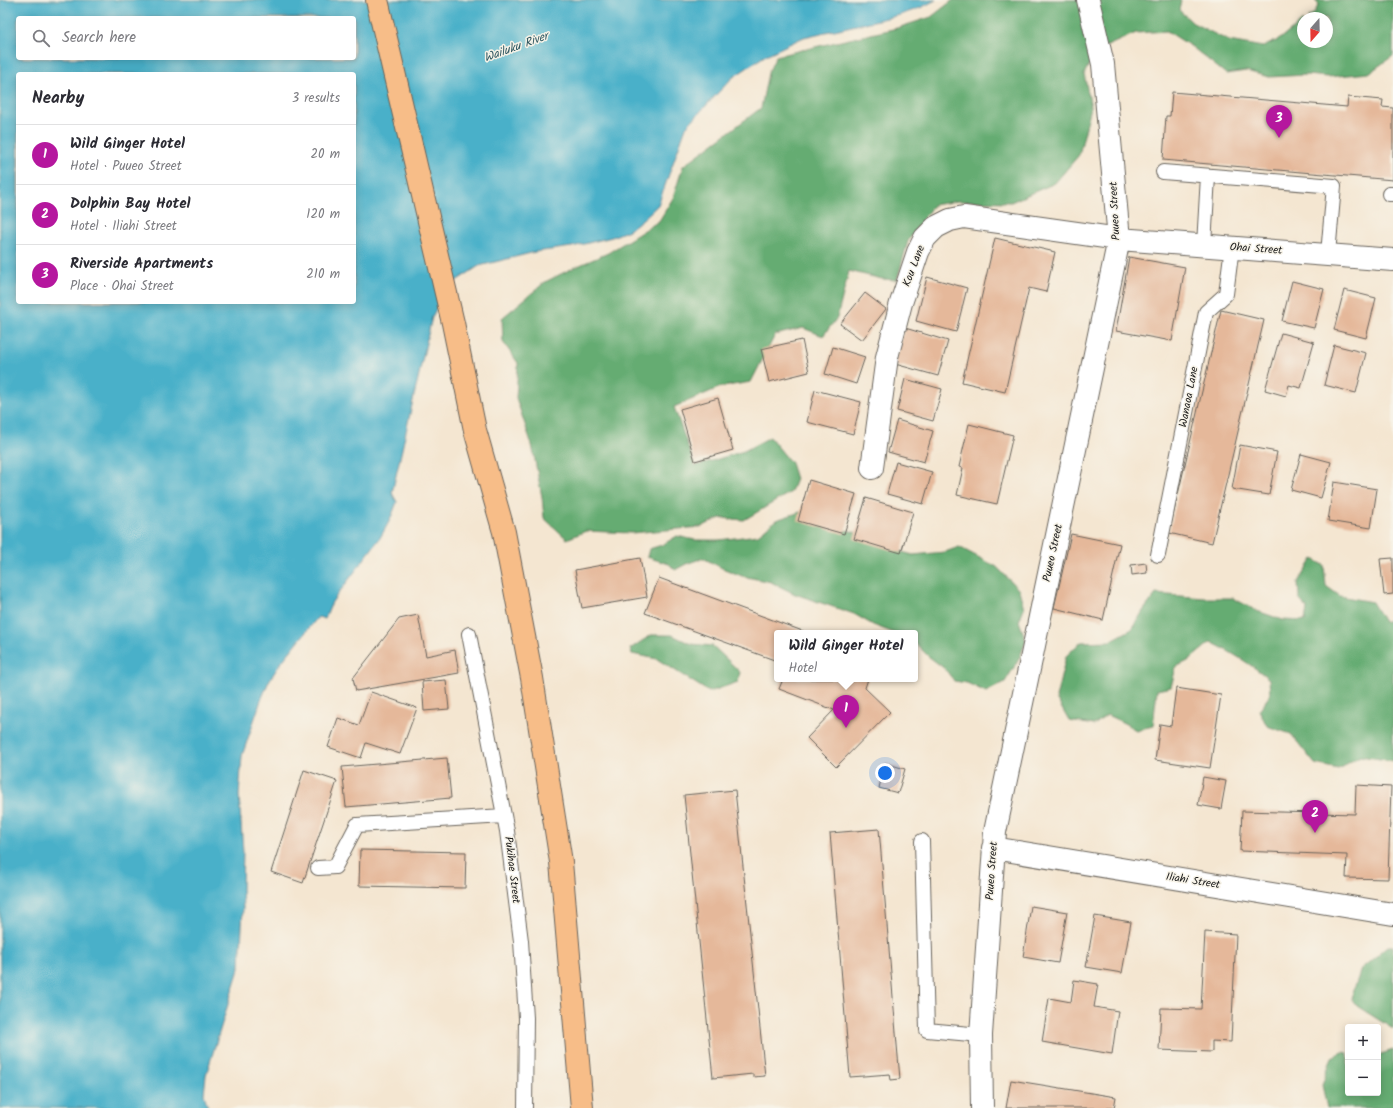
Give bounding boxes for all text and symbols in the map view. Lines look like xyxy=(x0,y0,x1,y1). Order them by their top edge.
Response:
north arrow xyxy=(1297,12,1333,48)
search box xyxy=(16,16,356,60)
text: Search here xyxy=(62,26,136,50)
water label: Wailuku River xyxy=(481,26,554,67)
icon: search xyxy=(30,27,52,49)
text: Nearby xyxy=(32,85,84,112)
text: 3 results xyxy=(292,88,340,109)
pin: 3 xyxy=(1266,105,1292,138)
text: Wild Ginger Hotel xyxy=(70,132,185,156)
text: 1 xyxy=(43,144,47,165)
text: 20 m xyxy=(310,144,340,165)
text: Hotel · Puueo Street xyxy=(70,156,182,177)
street label: Puueo Street xyxy=(1104,180,1126,241)
text: Dolphin Bay Hotel xyxy=(70,192,191,216)
text: 2 xyxy=(41,204,49,225)
text: 120 m xyxy=(306,204,340,225)
text: Hotel · Iliahi Street xyxy=(70,216,177,237)
street label: Ohai Street xyxy=(1229,238,1284,260)
street label: Kou Lane xyxy=(898,243,930,289)
text: Riverside Apartments xyxy=(70,252,213,276)
text: 3 xyxy=(41,264,49,285)
text: 210 m xyxy=(306,264,340,285)
text: Place · Ohai Street xyxy=(70,276,174,297)
street label: Wanaoa Lane xyxy=(1174,365,1204,429)
street label: Puueo Street xyxy=(1038,522,1068,584)
popup xyxy=(774,630,918,682)
text: Wild Ginger Hotel xyxy=(788,634,904,658)
text: Hotel xyxy=(788,658,817,679)
pin: 1 xyxy=(833,695,859,728)
your location xyxy=(875,763,895,783)
pin: 2 xyxy=(1302,800,1328,833)
street label: Pukihae Street xyxy=(499,835,525,905)
street label: Puueo Street xyxy=(981,840,1003,901)
street label: Iliahi Street xyxy=(1165,868,1222,894)
map controls xyxy=(1345,1024,1381,1096)
button: + xyxy=(1345,1024,1381,1060)
button: − xyxy=(1345,1060,1381,1096)

